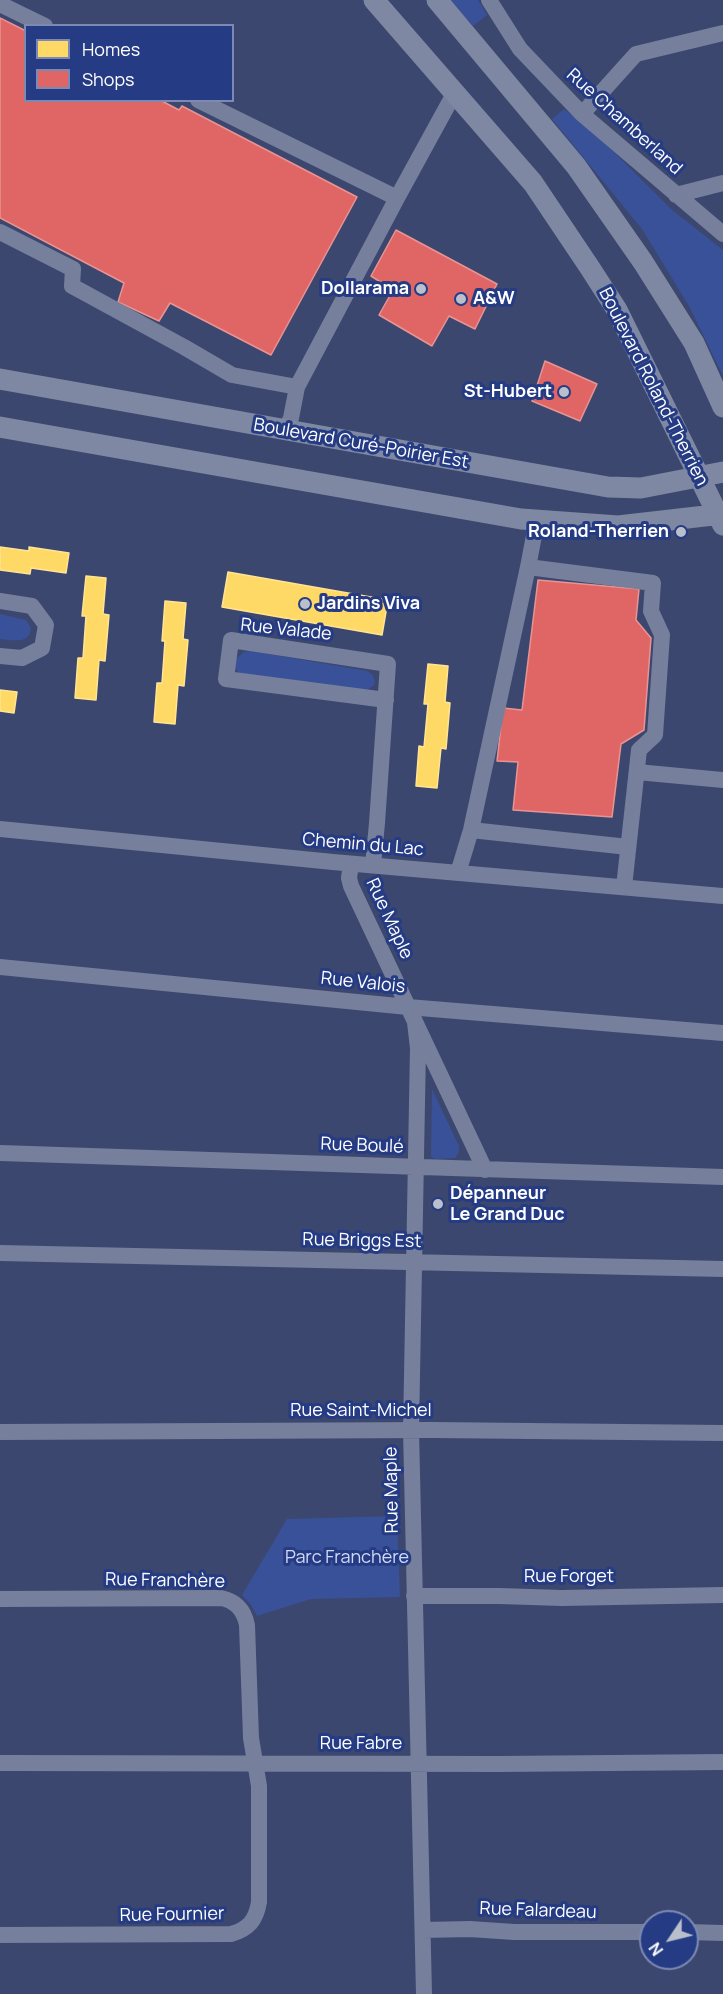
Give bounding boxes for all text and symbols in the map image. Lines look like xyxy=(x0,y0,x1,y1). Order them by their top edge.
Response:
legend xyxy=(24,24,234,102)
text: Homes xyxy=(82,37,140,61)
street label: Rue Chamberland xyxy=(562,64,686,180)
text: Shops xyxy=(82,67,134,91)
place label: Dollarama xyxy=(321,278,409,300)
marker: Dollarama xyxy=(414,282,428,296)
street label: Boulevard Roland-Therrien xyxy=(594,284,712,490)
place label: A&W xyxy=(473,288,515,310)
marker: A&W xyxy=(454,292,468,306)
place label: St-Hubert xyxy=(464,381,552,403)
marker: St-Hubert xyxy=(557,385,571,399)
street label: Boulevard Curé-Poirier Est xyxy=(252,414,470,474)
place label: Roland-Therrien xyxy=(528,521,669,543)
marker: Roland-Therrien xyxy=(674,525,688,539)
place label: Jardins Viva xyxy=(317,593,420,615)
marker: Jardins Viva xyxy=(298,597,312,611)
street label: Rue Valade xyxy=(239,614,333,646)
street label: Chemin du Lac xyxy=(301,829,425,861)
street label: Rue Maple xyxy=(361,875,417,963)
street label: Rue Valois xyxy=(320,968,406,998)
street label: Rue Boulé xyxy=(320,1134,404,1158)
place label: Dépanneur Le Grand Duc xyxy=(450,1183,565,1226)
marker: Dépanneur Le Grand Duc xyxy=(431,1197,445,1211)
street label: Rue Briggs Est xyxy=(302,1229,422,1253)
street label: Rue Saint-Michel xyxy=(290,1400,432,1422)
street label: Rue Maple xyxy=(380,1446,404,1534)
park label: Parc Franchère xyxy=(285,1547,409,1569)
street label: Rue Forget xyxy=(524,1566,614,1588)
street label: Rue Franchère xyxy=(105,1569,225,1593)
street label: Rue Fabre xyxy=(320,1733,402,1755)
street label: Rue Falardeau xyxy=(479,1898,597,1924)
street label: Rue Fournier xyxy=(119,1903,225,1927)
north arrow xyxy=(639,1910,699,1970)
text: N xyxy=(644,1938,668,1960)

